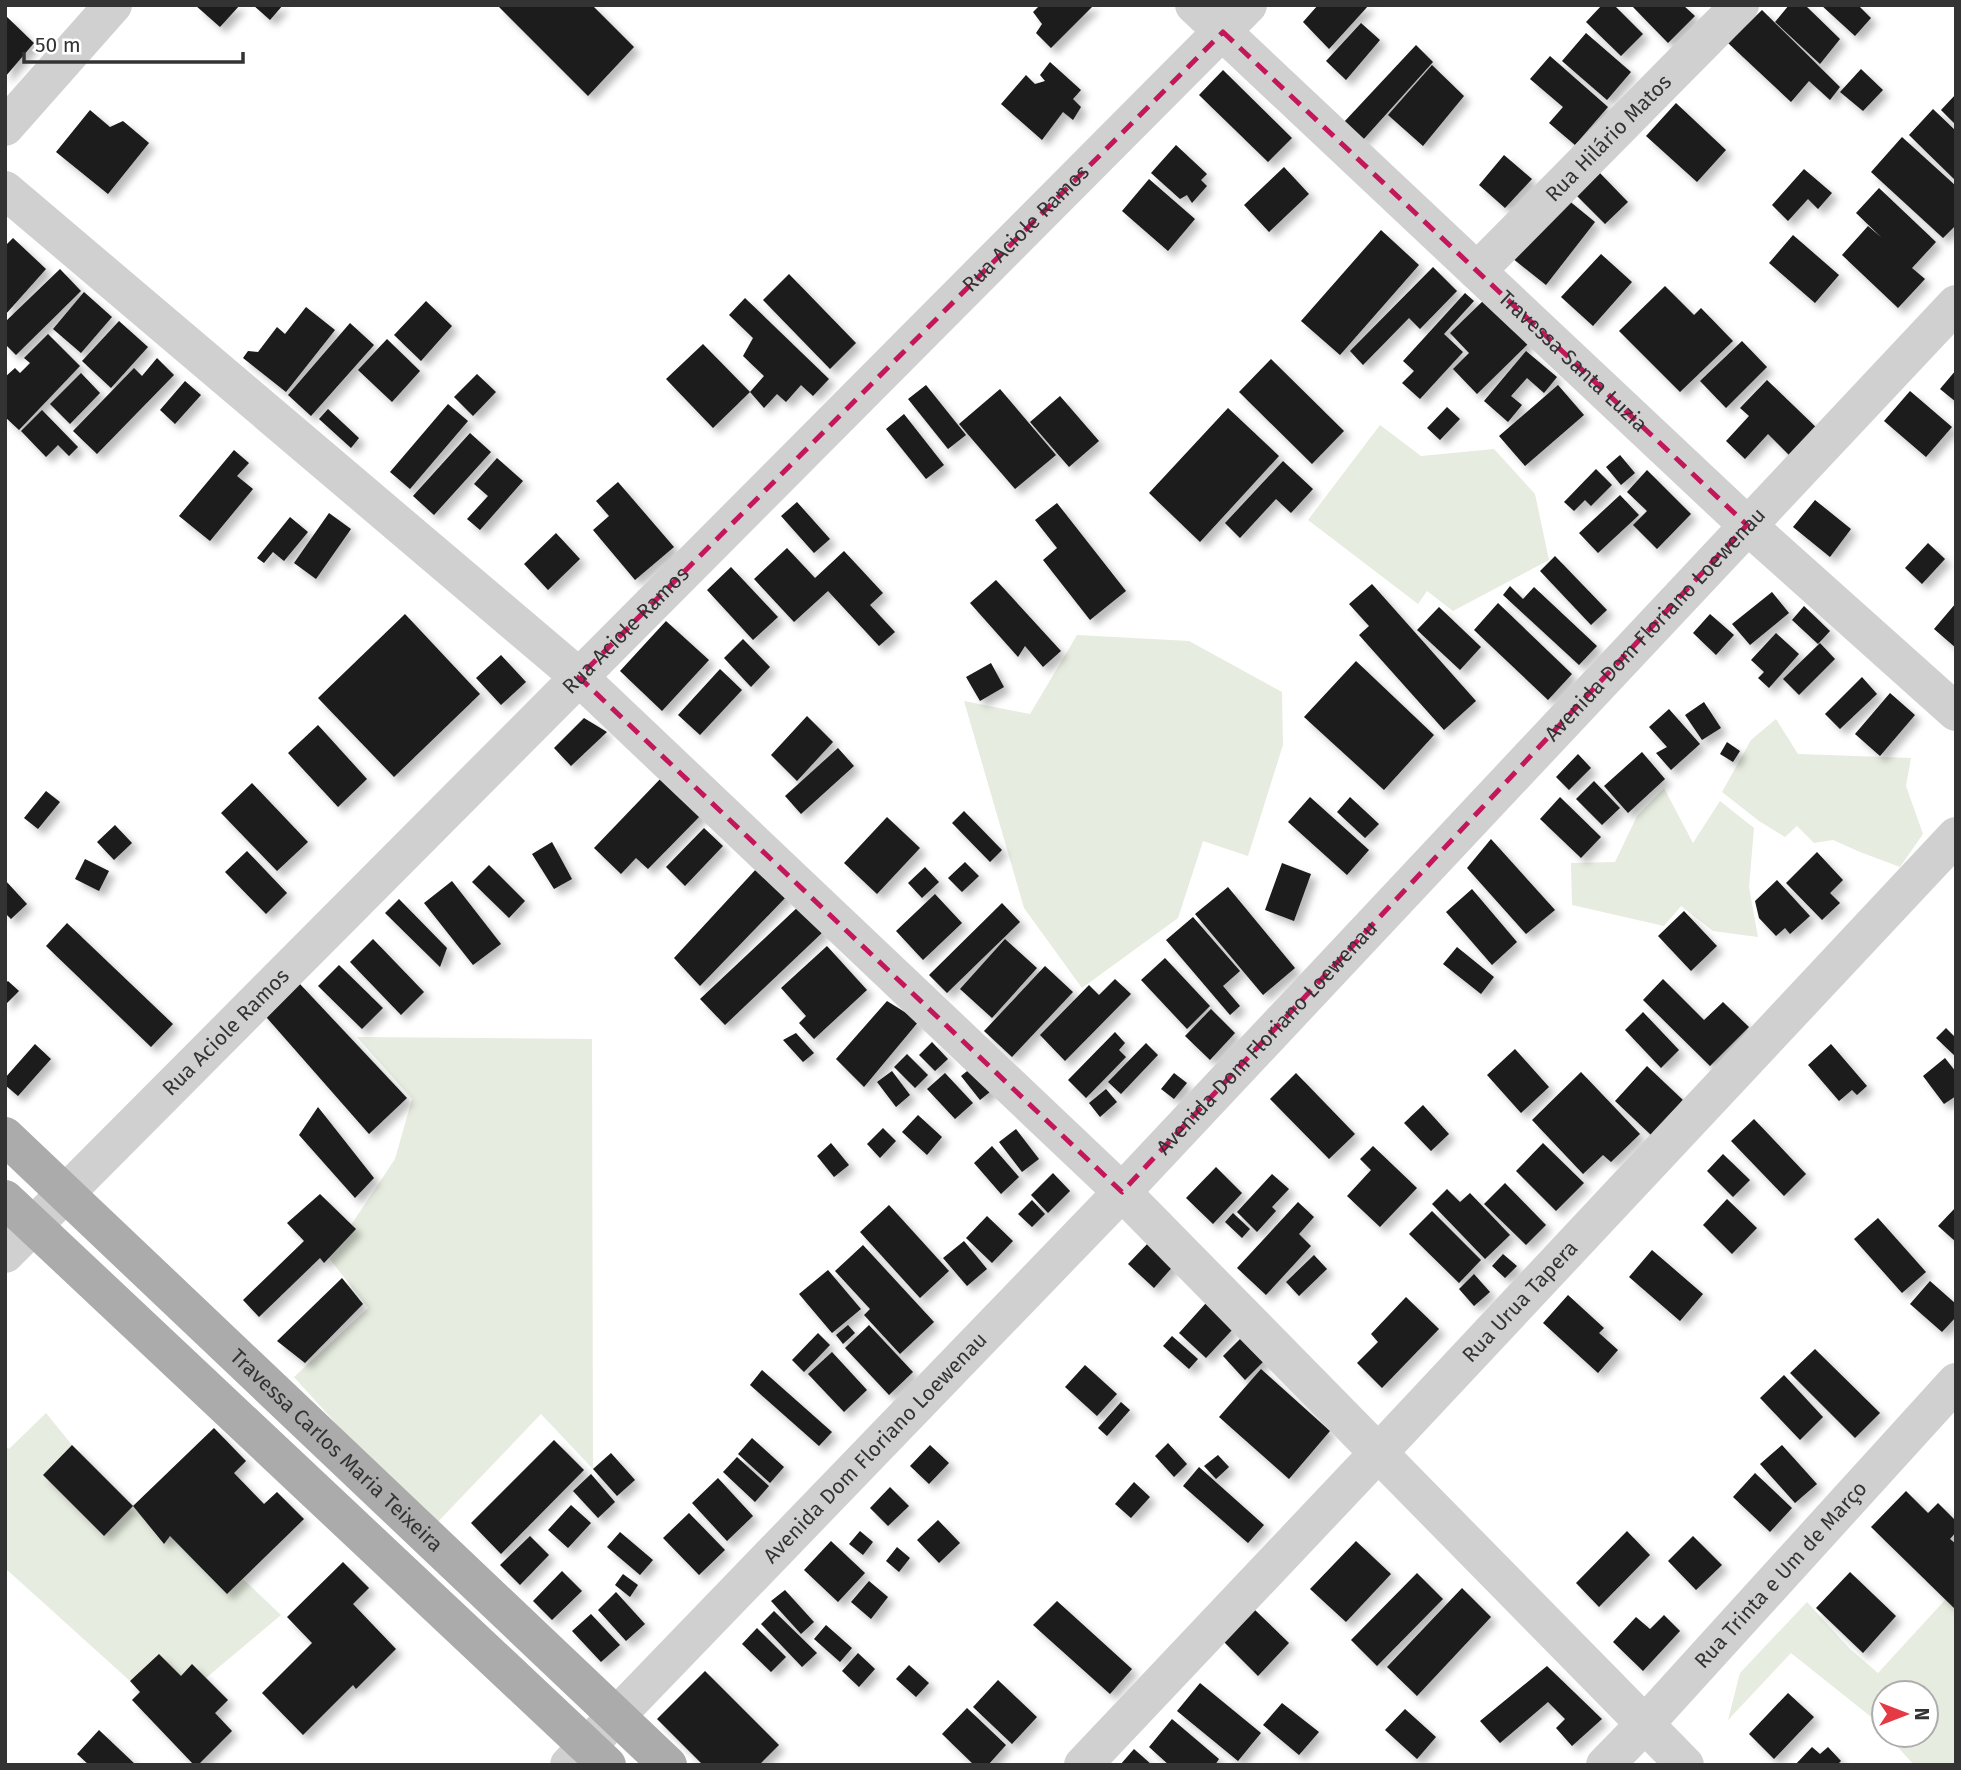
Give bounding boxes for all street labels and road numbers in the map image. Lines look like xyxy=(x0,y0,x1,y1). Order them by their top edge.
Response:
street label: Rua Hilário Matos xyxy=(1540,69,1677,207)
street label: Rua Aciole Ramos xyxy=(957,159,1095,298)
street label: Travessa Santa Luzia xyxy=(1493,285,1653,438)
street label: Avenida Dom Floriano Loewenau xyxy=(1539,502,1771,747)
street label: Rua Aciole Ramos xyxy=(557,561,695,699)
street label: Avenida Dom Floriano Loewenau xyxy=(1151,915,1383,1160)
street label: Rua Aciole Ramos xyxy=(157,963,295,1101)
street label: Rua Urua Tapera xyxy=(1457,1235,1583,1368)
street label: Avenida Dom Floriano Loewenau xyxy=(758,1327,993,1569)
street label: Travessa Carlos Maria Teixeira xyxy=(225,1344,448,1558)
street label: Rua Trinta e Um de Março xyxy=(1689,1476,1873,1674)

